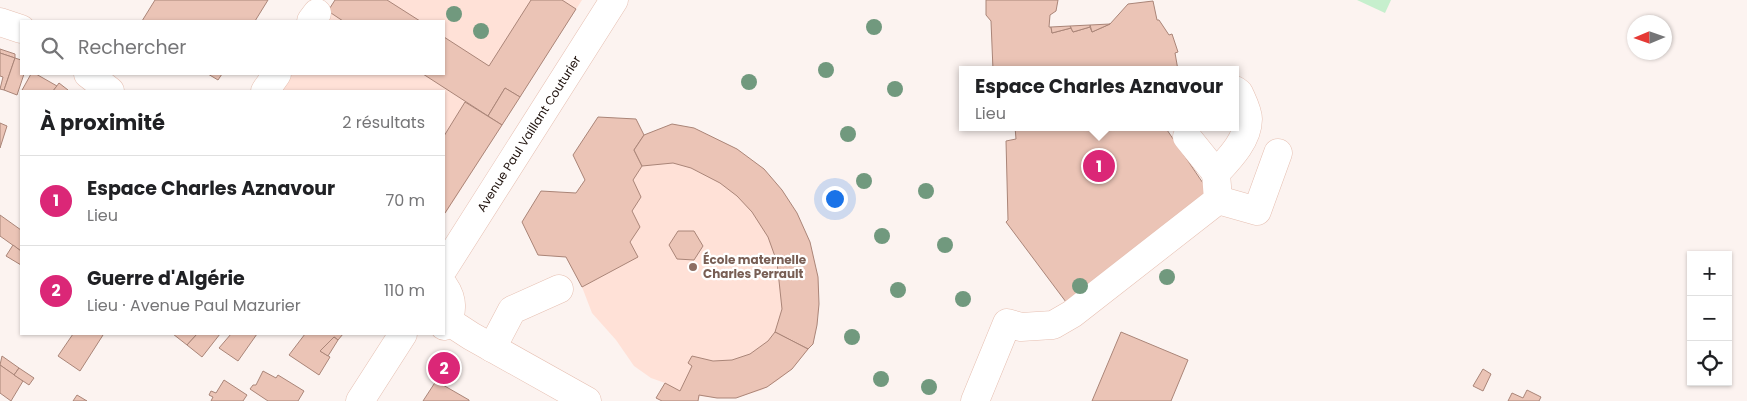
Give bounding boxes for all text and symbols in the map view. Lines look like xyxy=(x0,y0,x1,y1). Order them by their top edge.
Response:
north arrow xyxy=(1627,15,1672,60)
search box xyxy=(20,20,445,75)
icon: search xyxy=(38,34,66,62)
text: Rechercher xyxy=(78,34,186,61)
street label: Avenue Paul Vaillant Couturier xyxy=(473,52,585,215)
popup xyxy=(959,66,1239,131)
text: Espace Charles Aznavour xyxy=(975,73,1223,100)
text: Lieu xyxy=(975,102,1006,125)
text: À proximité xyxy=(40,108,165,137)
text: 2 résultats xyxy=(342,111,425,134)
pin: 1 xyxy=(1083,147,1115,185)
text: Espace Charles Aznavour xyxy=(87,175,335,202)
your location xyxy=(822,186,848,212)
text: 1 xyxy=(53,189,59,212)
text: 70 m xyxy=(385,189,425,212)
text: Lieu xyxy=(87,204,118,227)
place label: École maternelle Charles Perrault xyxy=(703,251,807,282)
map controls xyxy=(1687,251,1732,386)
button: + xyxy=(1687,251,1732,296)
marker: École maternelle Charles Perrault xyxy=(687,261,699,273)
text: Guerre d'Algérie xyxy=(87,265,245,292)
text: 2 xyxy=(51,279,61,302)
text: 110 m xyxy=(384,279,425,302)
text: Lieu · Avenue Paul Mazurier xyxy=(87,294,301,317)
button: − xyxy=(1687,296,1732,341)
button: locate xyxy=(1687,341,1732,386)
pin: 2 xyxy=(428,349,460,387)

